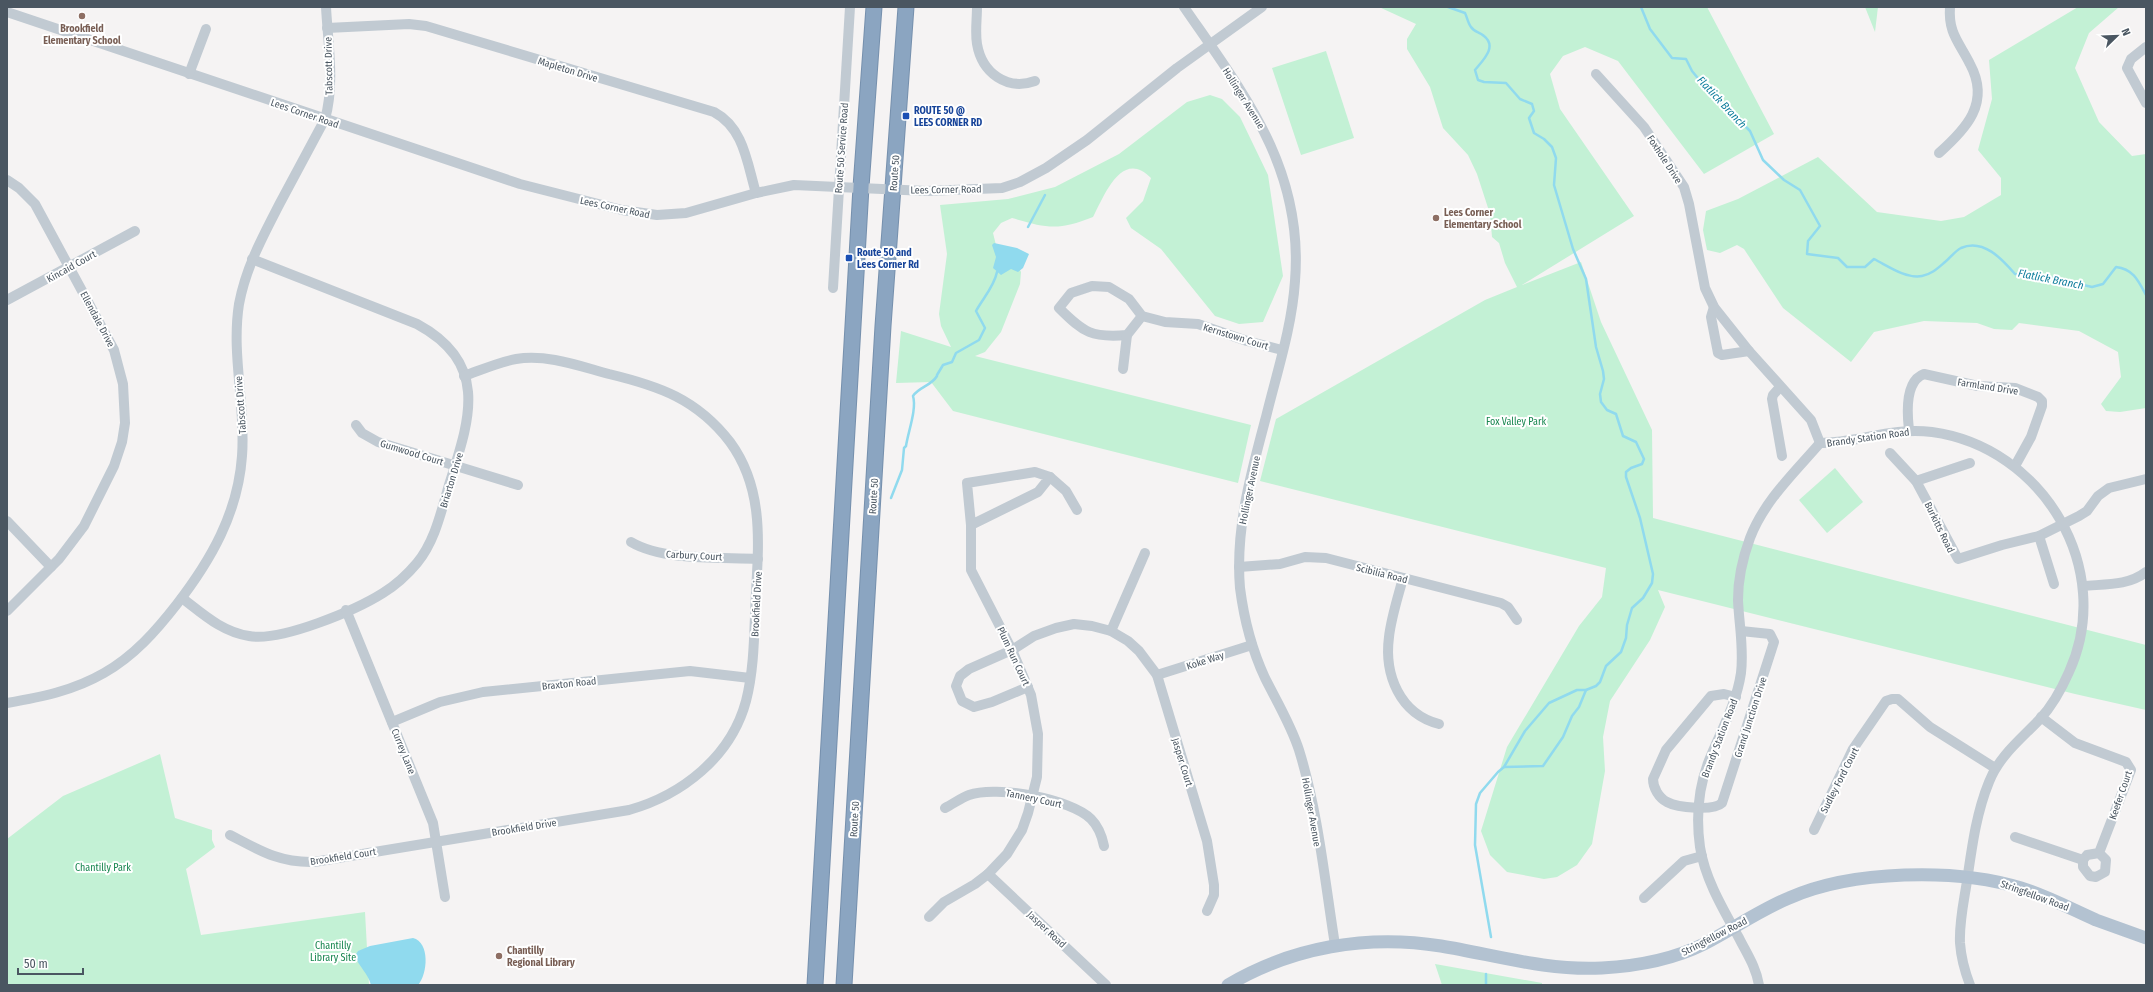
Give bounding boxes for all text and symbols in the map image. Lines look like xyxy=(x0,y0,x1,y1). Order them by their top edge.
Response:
marker: Brookfield Elementary School xyxy=(77,11,87,21)
north arrow xyxy=(2097,16,2137,56)
place label: Brookfield Elementary School xyxy=(43,23,121,47)
text: N xyxy=(2118,27,2133,38)
street label: Tabscott Drive xyxy=(322,37,336,95)
street label: Mapleton Drive xyxy=(536,55,599,85)
street label: Hollinger Avenue xyxy=(1220,66,1267,131)
water label: Flatlick Branch xyxy=(1694,74,1749,131)
street label: Lees Corner Road xyxy=(269,97,340,131)
street label: Route 50 Service Road xyxy=(833,102,851,194)
place label: ROUTE 50 @ LEES CORNER RD xyxy=(914,105,982,129)
marker: ROUTE 50 @ LEES CORNER RD xyxy=(901,111,911,121)
street label: Foxhole Drive xyxy=(1644,133,1684,186)
street label: Route 50 xyxy=(888,155,902,191)
street label: Lees Corner Road xyxy=(910,183,982,197)
street label: Lees Corner Road xyxy=(579,195,651,221)
place label: Lees Corner Elementary School xyxy=(1444,207,1522,231)
marker: Lees Corner Elementary School xyxy=(1431,213,1441,223)
place label: Route 50 and Lees Corner Rd xyxy=(857,247,919,271)
street label: Kincaid Court xyxy=(45,248,99,285)
marker: Route 50 and Lees Corner Rd xyxy=(844,253,854,263)
water label: Flatlick Branch xyxy=(2017,267,2085,292)
street label: Ellendale Drive xyxy=(77,290,117,349)
street label: Kernstown Court xyxy=(1202,321,1271,353)
street label: Tabscott Drive xyxy=(233,376,249,434)
street label: Farmland Drive xyxy=(1957,376,2019,398)
park label: Fox Valley Park xyxy=(1486,416,1546,428)
street label: Brandy Station Road xyxy=(1826,426,1910,450)
street label: Gumwood Court xyxy=(379,438,446,468)
street label: Briarton Drive xyxy=(438,451,466,509)
street label: Hollinger Avenue xyxy=(1237,455,1263,526)
street label: Route 50 xyxy=(867,478,881,514)
street label: Burkitts Road xyxy=(1922,500,1957,555)
street label: Carbury Court xyxy=(665,549,723,564)
street label: Scibilia Road xyxy=(1355,562,1409,586)
street label: Brookfield Drive xyxy=(749,571,765,637)
street label: Plum Run Court xyxy=(994,625,1032,688)
street label: Koke Way xyxy=(1185,649,1226,673)
street label: Braxton Road xyxy=(541,675,597,693)
street label: Grand Junction Drive xyxy=(1732,675,1770,759)
street label: Brandy Station Road xyxy=(1699,697,1740,779)
street label: Currey Lane xyxy=(389,727,418,776)
street label: Jasper Court xyxy=(1169,737,1195,789)
street label: Sudley Ford Court xyxy=(1818,745,1862,815)
street label: Keefer Court xyxy=(2107,769,2135,821)
street label: Hollinger Avenue xyxy=(1299,777,1323,848)
street label: Tannery Court xyxy=(1005,787,1064,811)
street label: Route 50 xyxy=(848,801,862,837)
street label: Brookfield Drive xyxy=(491,817,558,839)
street label: Brookfield Court xyxy=(309,846,378,868)
park label: Chantilly Park xyxy=(75,862,131,874)
street label: Stringfellow Road xyxy=(1999,878,2071,914)
street label: Jasper Road xyxy=(1024,909,1068,951)
street label: Stringfellow Road xyxy=(1680,915,1749,959)
park label: Chantilly Library Site xyxy=(310,940,356,964)
place label: Chantilly Regional Library xyxy=(507,945,575,969)
scale bar xyxy=(18,950,83,976)
marker: Chantilly Regional Library xyxy=(494,951,504,961)
text: 50 m xyxy=(24,957,48,971)

